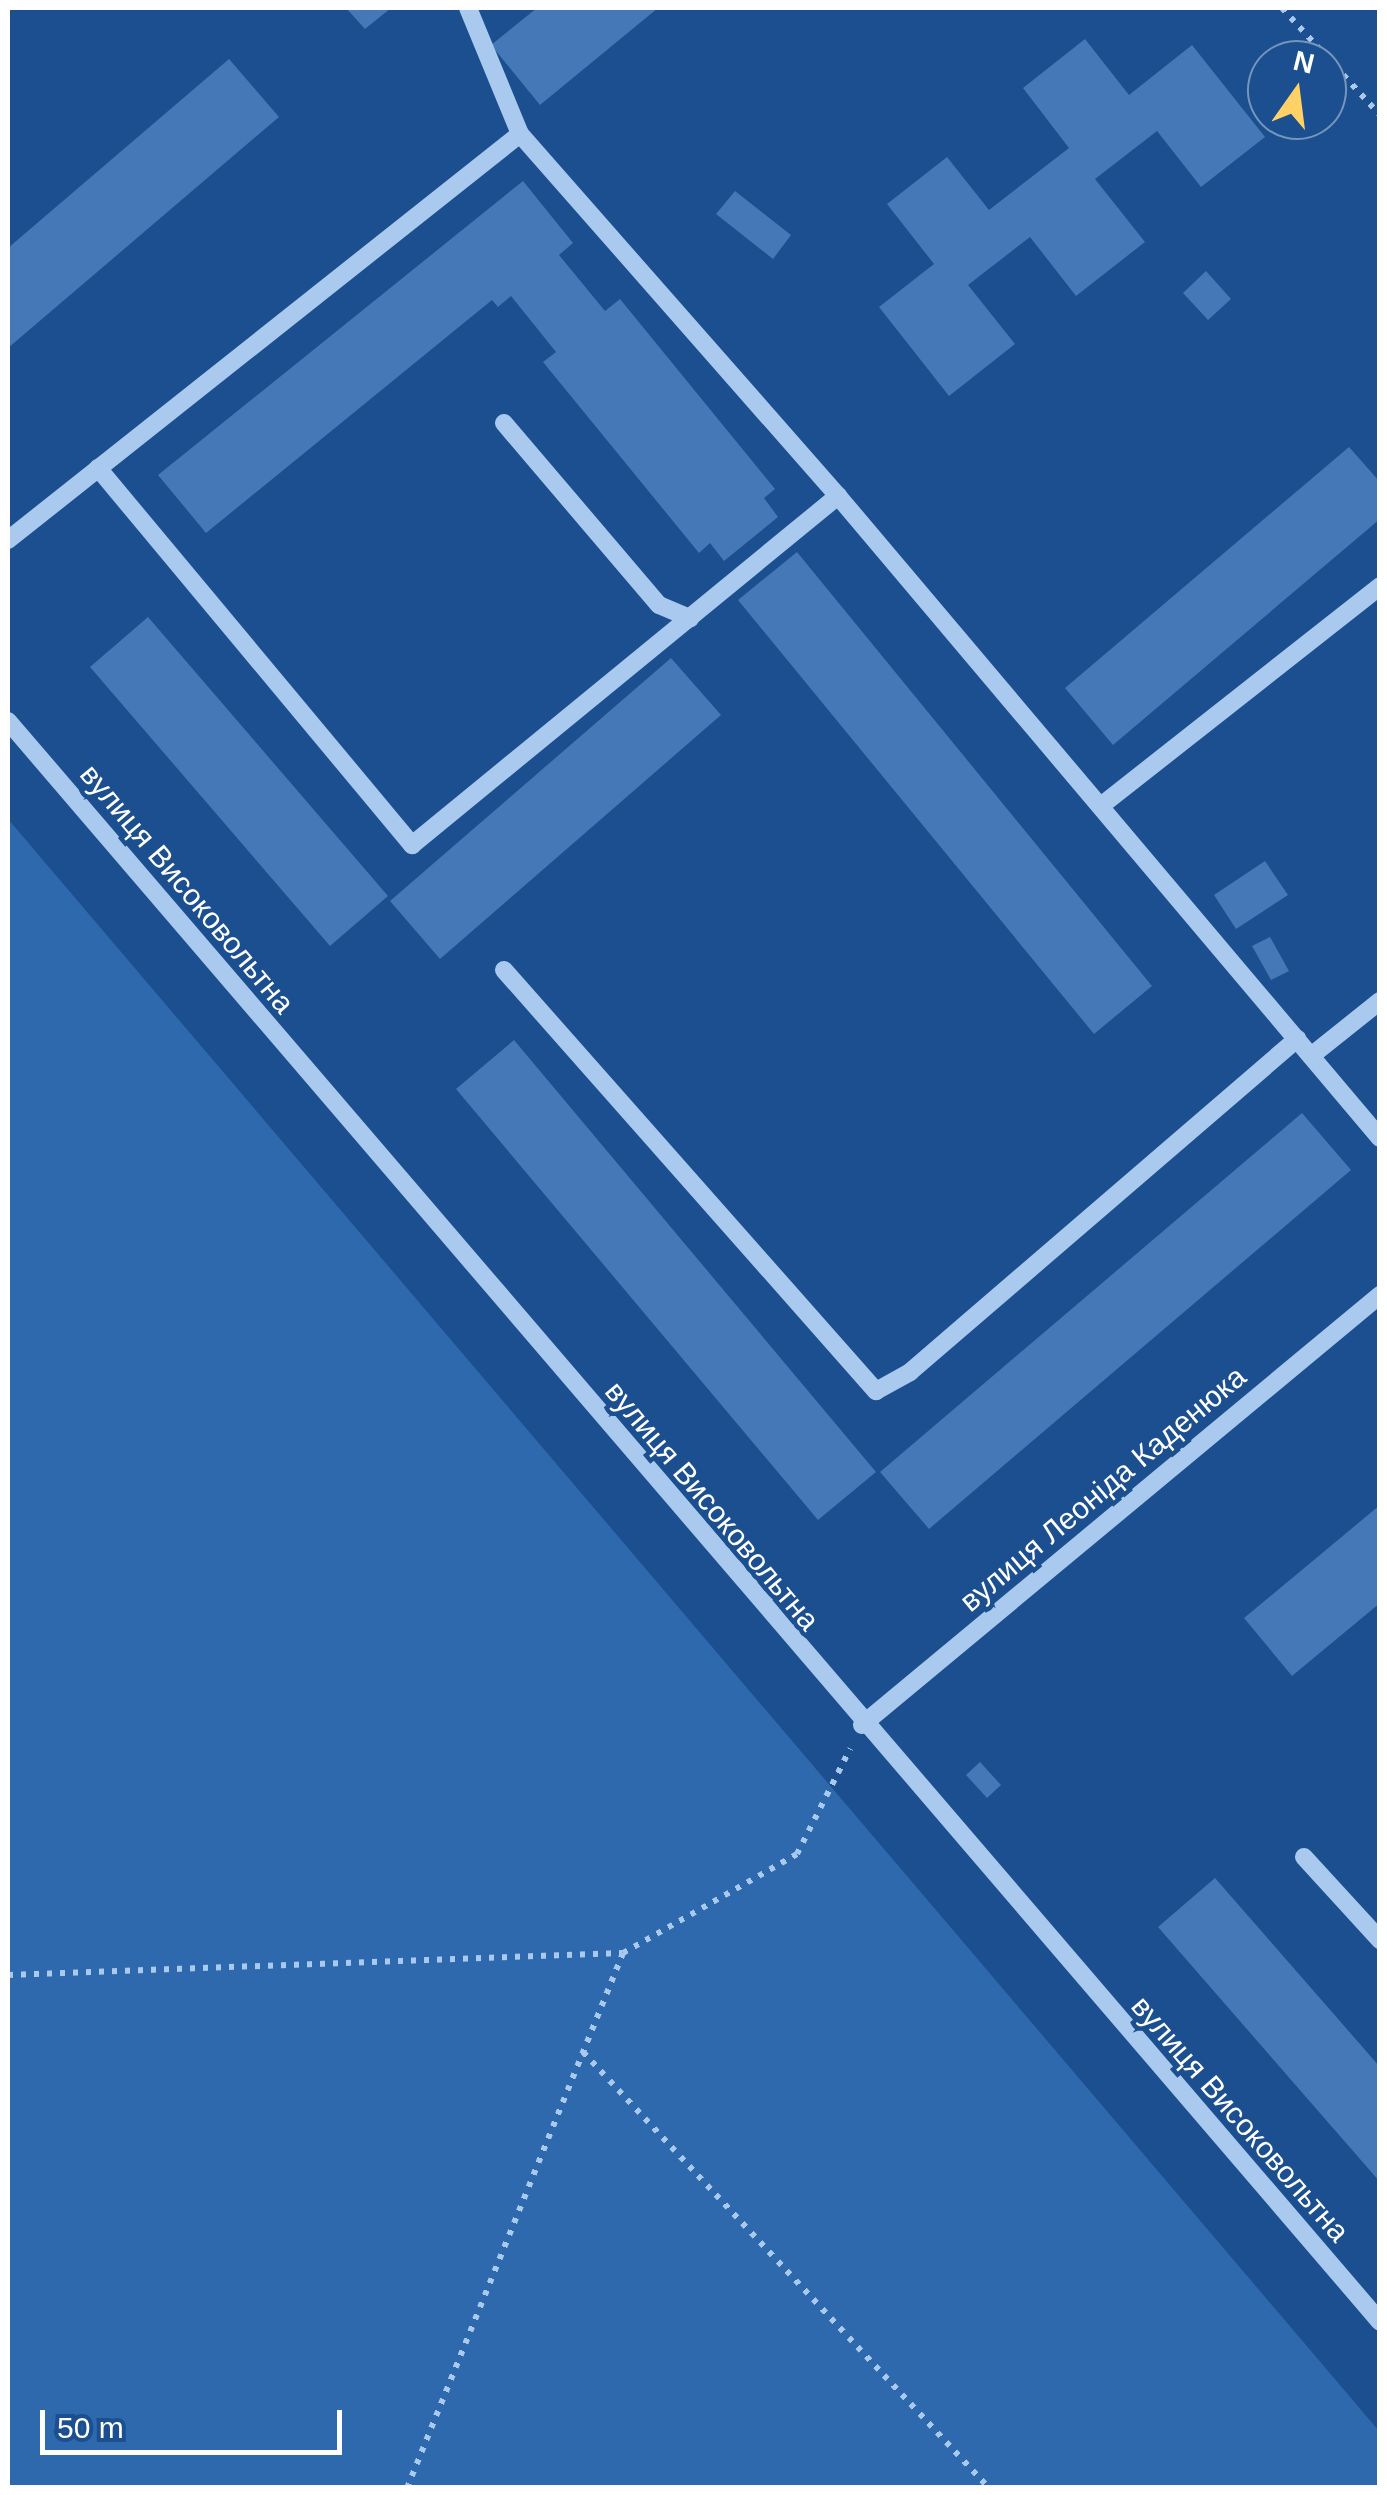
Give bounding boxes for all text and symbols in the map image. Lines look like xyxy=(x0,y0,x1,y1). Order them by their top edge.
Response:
north arrow xyxy=(1247,40,1347,140)
text: N xyxy=(1290,45,1317,80)
street label: вулиця Високовольтна xyxy=(72,757,302,1021)
street label: вулиця Леоніда Каденюка xyxy=(953,1359,1253,1619)
street label: вулиця Високовольтна xyxy=(597,1374,827,1638)
street label: вулиця Високовольтна xyxy=(1123,1989,1357,2249)
scale bar xyxy=(45,2390,348,2452)
text: 50 m xyxy=(57,2411,124,2444)

